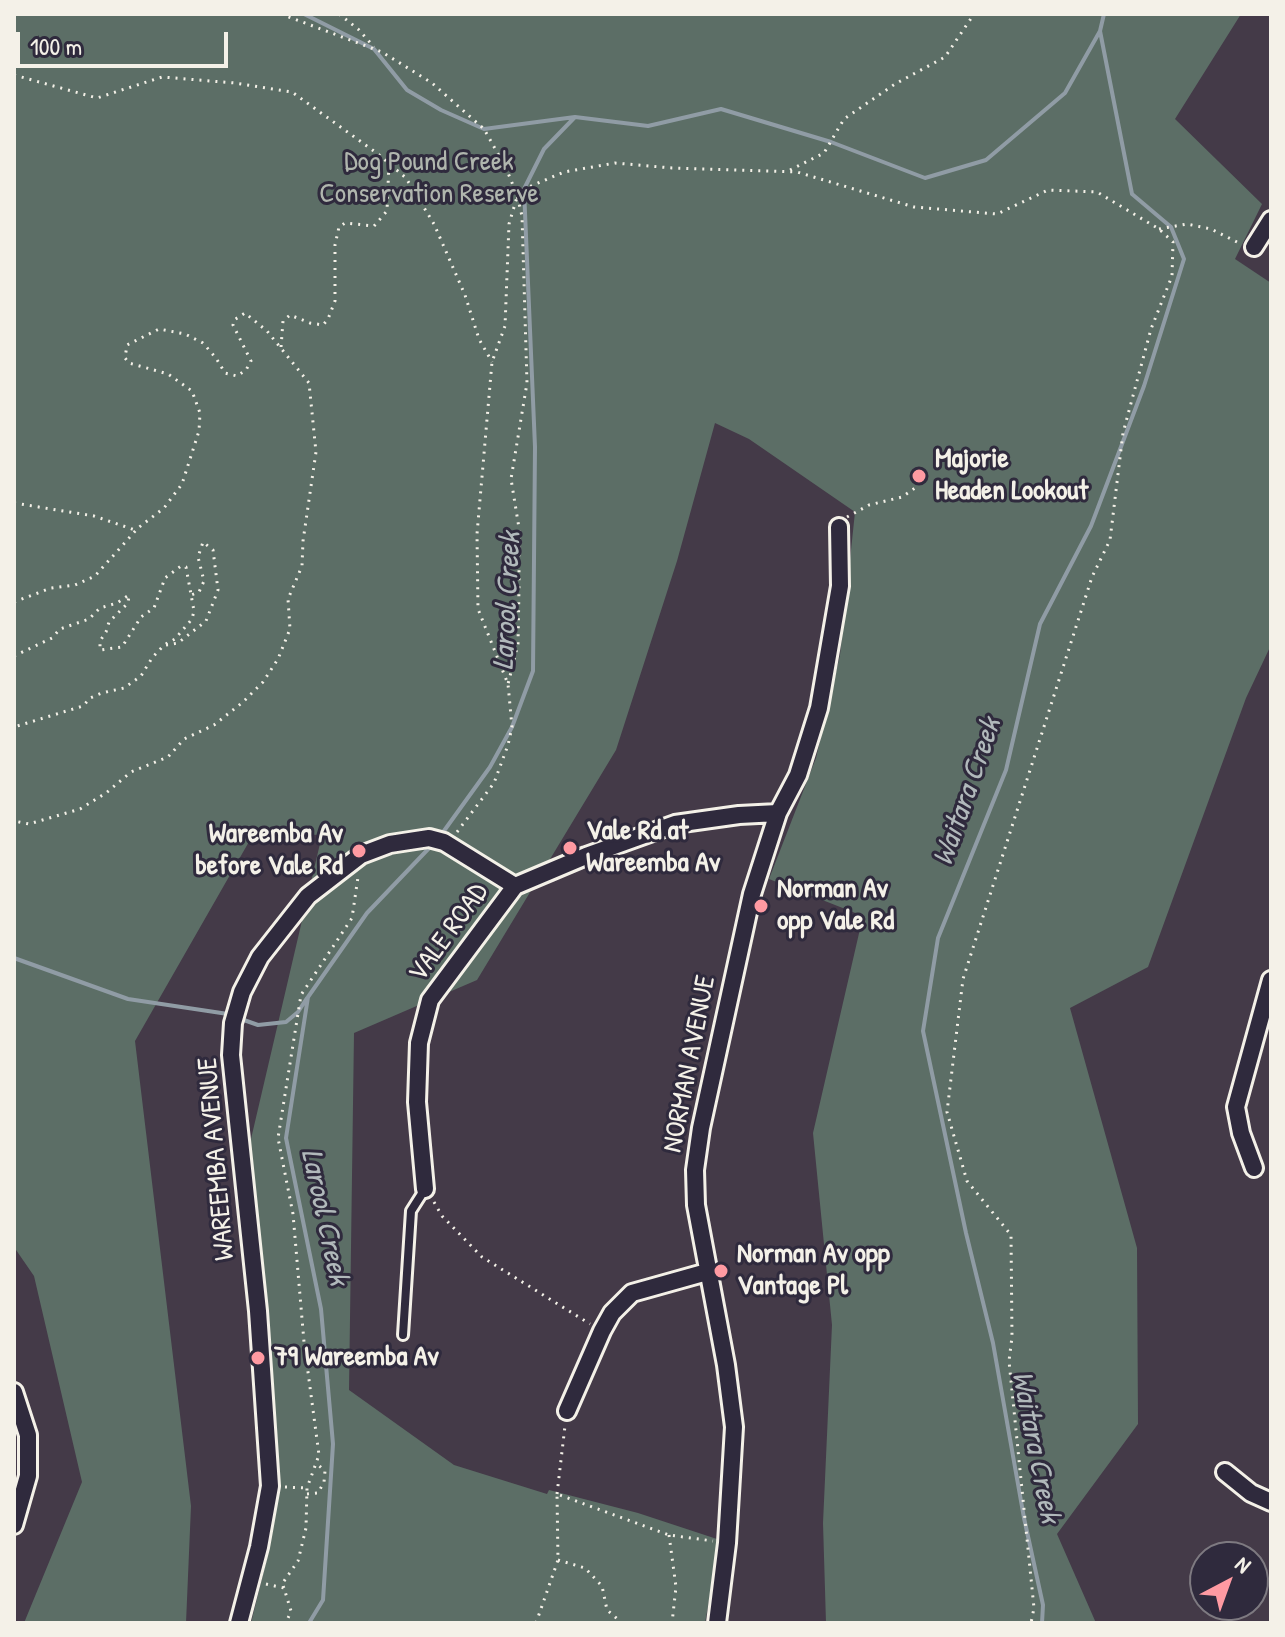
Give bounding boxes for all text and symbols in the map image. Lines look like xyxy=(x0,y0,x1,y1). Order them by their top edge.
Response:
scale bar xyxy=(20,16,232,66)
text: 100 m xyxy=(30,30,82,62)
park label: Dog Pound Creek Conservation Reserve xyxy=(319,146,539,212)
place label: Majorie Headen Lookout xyxy=(935,443,1088,509)
marker: Majorie Headen Lookout xyxy=(910,467,928,485)
water label: Larool Creek xyxy=(486,531,530,671)
water label: Waitara Creek xyxy=(926,714,1010,870)
place label: Vale Rd at Wareemba Av xyxy=(586,815,720,881)
place label: Wareemba Av before Vale Rd xyxy=(195,818,343,884)
marker: Vale Rd at Wareemba Av xyxy=(561,839,579,857)
marker: Wareemba Av before Vale Rd xyxy=(350,842,368,860)
place label: Norman Av opp Vale Rd xyxy=(777,873,894,939)
street label: VALE ROAD xyxy=(402,877,496,989)
marker: Norman Av opp Vale Rd xyxy=(752,897,770,915)
street label: NORMAN AVENUE xyxy=(656,973,724,1155)
street label: WAREEMBA AVENUE xyxy=(191,1056,243,1262)
water label: Larool Creek xyxy=(292,1146,356,1288)
place label: Norman Av opp Vantage Pl xyxy=(737,1238,890,1304)
marker: Norman Av opp Vantage Pl xyxy=(712,1262,730,1280)
place label: 79 Wareemba Av xyxy=(274,1341,439,1375)
marker: 79 Wareemba Av xyxy=(249,1349,267,1367)
water label: Waitara Creek xyxy=(1003,1368,1067,1526)
north arrow xyxy=(1189,1541,1269,1621)
text: N xyxy=(1229,1549,1258,1580)

